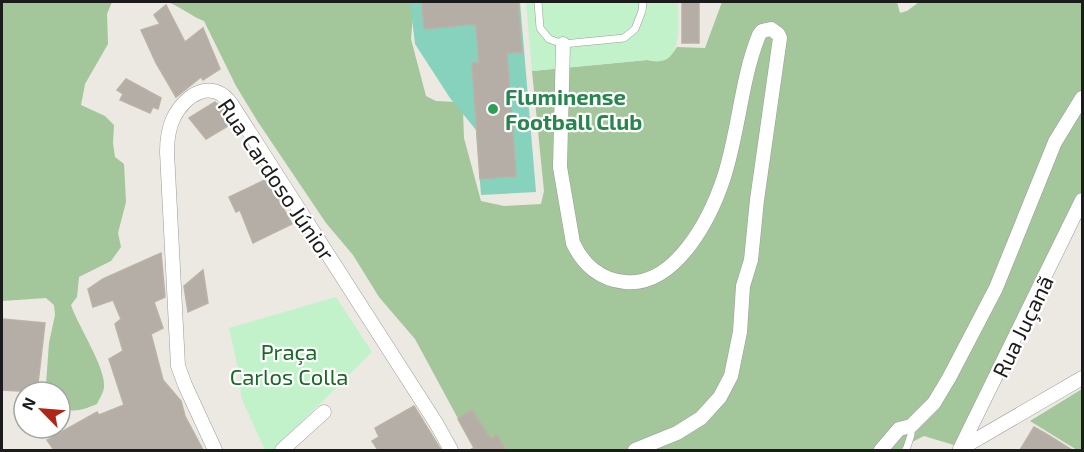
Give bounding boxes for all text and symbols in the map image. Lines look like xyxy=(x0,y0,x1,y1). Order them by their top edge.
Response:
place label: Fluminense Football Club xyxy=(505,83,642,134)
street label: Rua Cardoso Júnior xyxy=(213,93,341,265)
marker: Fluminense Football Club xyxy=(486,102,500,116)
street label: Rua Juçanã xyxy=(986,271,1060,382)
park label: Praça Carlos Colla xyxy=(230,338,348,389)
north arrow xyxy=(12,380,72,440)
text: N xyxy=(17,394,39,413)

